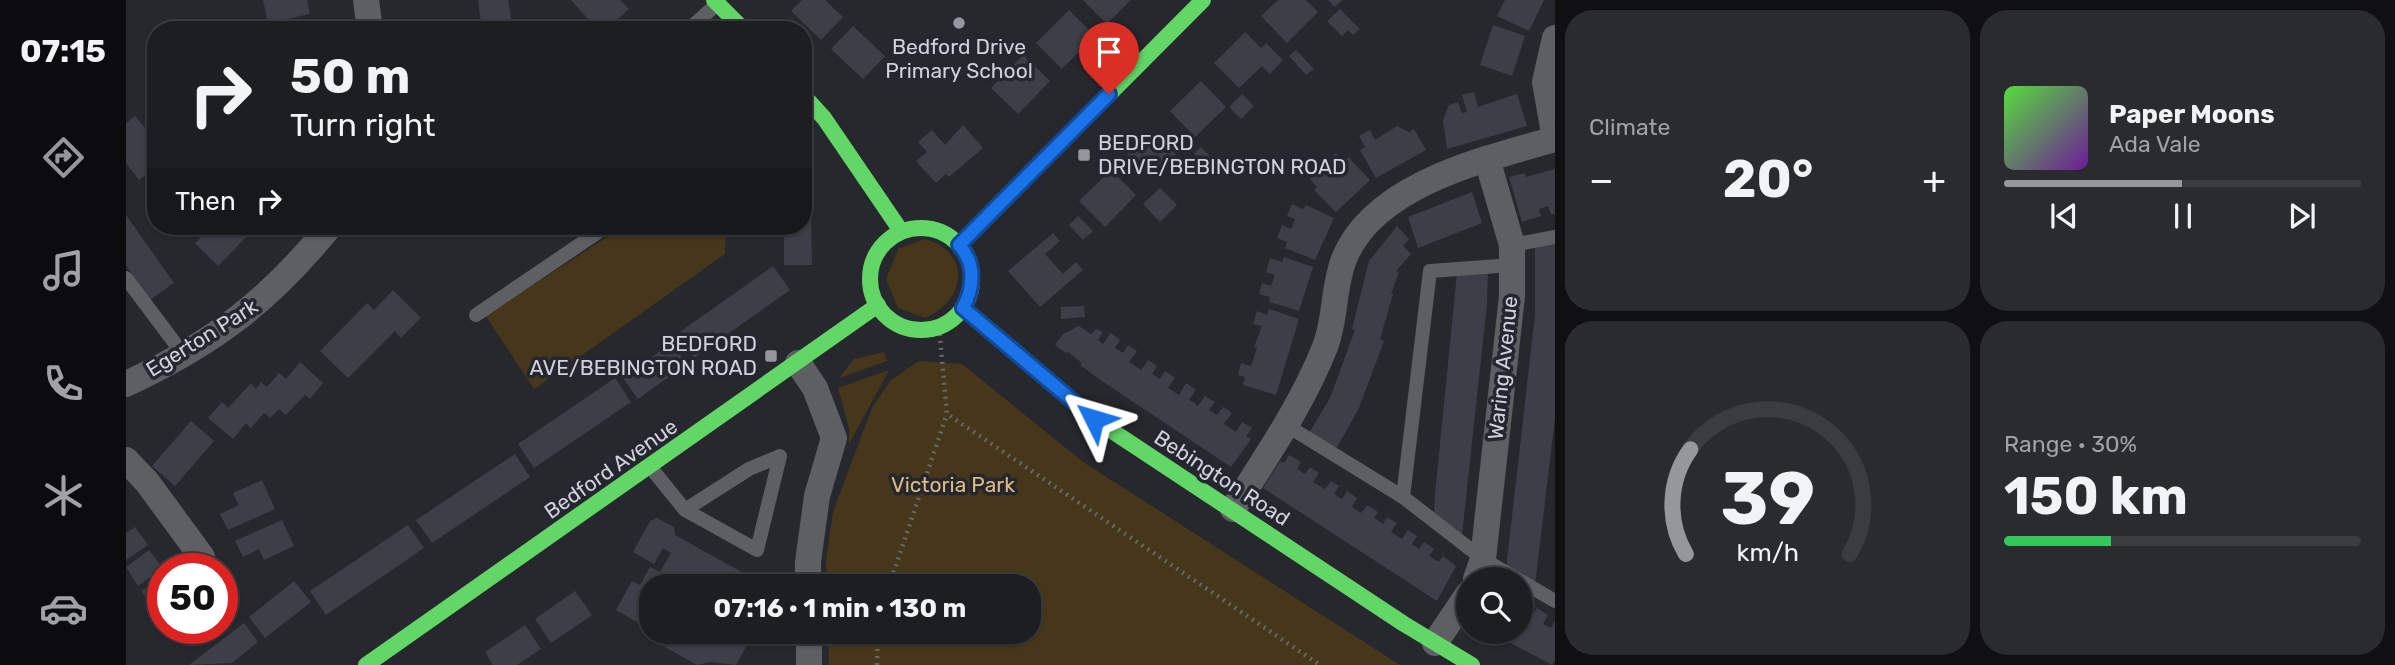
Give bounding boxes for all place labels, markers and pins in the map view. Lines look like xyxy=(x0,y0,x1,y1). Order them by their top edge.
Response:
marker: Bedford Drive Primary School xyxy=(951,15,967,31)
pin xyxy=(1079,22,1139,94)
place label: Bedford Drive Primary School xyxy=(885,34,1033,83)
place label: BEDFORD DRIVE/BEBINGTON ROAD xyxy=(1098,130,1347,179)
marker: BEDFORD DRIVE/BEBINGTON ROAD xyxy=(1076,147,1092,163)
place label: BEDFORD AVE/BEBINGTON ROAD xyxy=(529,331,757,380)
marker: BEDFORD AVE/BEBINGTON ROAD xyxy=(763,348,779,364)

